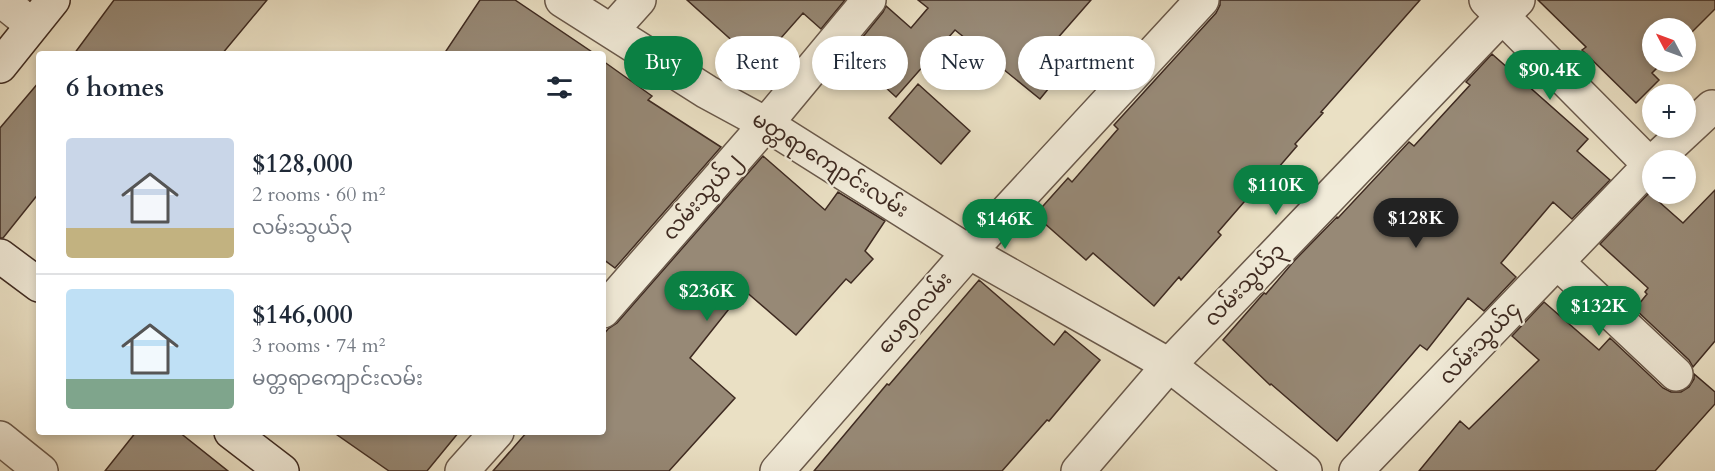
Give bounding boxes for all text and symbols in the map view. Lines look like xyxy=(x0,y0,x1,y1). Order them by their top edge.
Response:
north arrow xyxy=(1642,18,1696,72)
map controls xyxy=(1642,18,1696,204)
chip: Buy xyxy=(624,36,703,90)
chip: Rent xyxy=(715,36,800,90)
chip: Filters xyxy=(812,36,908,90)
chip: New xyxy=(920,36,1006,90)
chip: Apartment xyxy=(1018,36,1155,90)
pin: $90.4K xyxy=(1501,50,1599,101)
text: $90.4K xyxy=(1519,56,1581,83)
text: 6 homes xyxy=(66,70,164,105)
icon: filters xyxy=(543,71,576,104)
button: + xyxy=(1642,84,1696,138)
street label: မတ္တရာကျောင်းလမ်း xyxy=(745,103,915,227)
text: $128,000 xyxy=(252,146,353,181)
street label: လမ်းသွယ်၂ xyxy=(655,146,749,248)
button: − xyxy=(1642,150,1696,204)
icon: home xyxy=(114,162,186,234)
pin: $110K xyxy=(1234,165,1318,216)
text: $110K xyxy=(1247,171,1305,198)
text: 2 rooms · 60 m² xyxy=(252,181,385,208)
pin: $128K xyxy=(1374,198,1458,249)
pin: $146K xyxy=(963,199,1047,250)
text: $128K xyxy=(1387,204,1445,231)
text: $146K xyxy=(976,205,1034,232)
text: လမ်းသွယ်၃ xyxy=(252,214,352,241)
street label: လမ်းသွယ်၃ xyxy=(1197,236,1293,334)
street label: ပေ၅၀လမ်း xyxy=(870,264,960,362)
pin: $236K xyxy=(665,271,749,322)
text: $236K xyxy=(678,277,736,304)
pin: $132K xyxy=(1557,286,1641,337)
text: $132K xyxy=(1570,292,1628,319)
street label: လမ်းသွယ်၄ xyxy=(1432,294,1528,392)
text: $146,000 xyxy=(252,297,353,332)
icon: home xyxy=(114,313,186,385)
text: 3 rooms · 74 m² xyxy=(252,332,385,359)
text: မတ္တရာကျောင်းလမ်း xyxy=(252,365,423,392)

